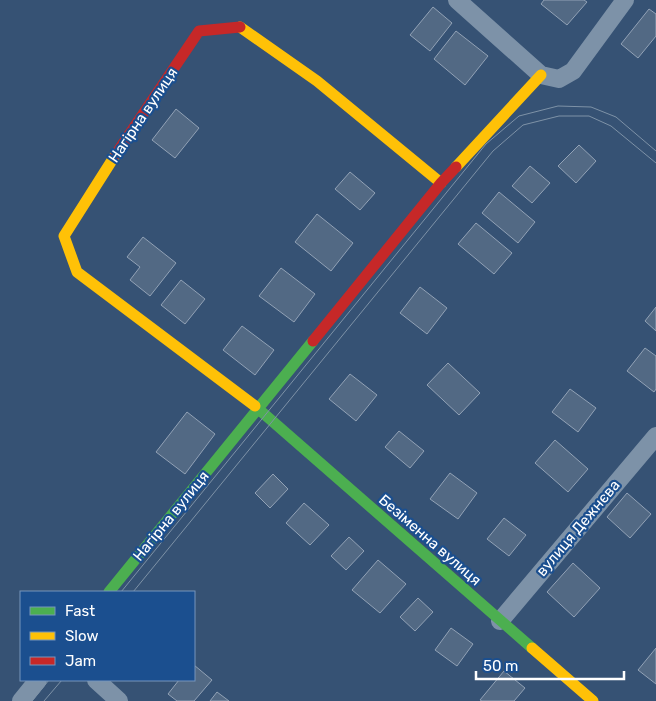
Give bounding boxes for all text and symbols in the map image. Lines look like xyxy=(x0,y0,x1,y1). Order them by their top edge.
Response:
street label: Нагірна вулиця xyxy=(105,64,181,166)
street label: Нагірна вулиця xyxy=(129,467,213,565)
street label: вулиця Дежнєва xyxy=(532,476,624,580)
street label: Безіменна вулиця xyxy=(375,491,485,589)
legend xyxy=(20,591,195,681)
text: Fast xyxy=(65,602,95,620)
text: Slow xyxy=(65,627,98,645)
scale bar xyxy=(476,648,624,680)
text: Jam xyxy=(65,652,96,670)
text: 50 m xyxy=(483,657,518,675)

